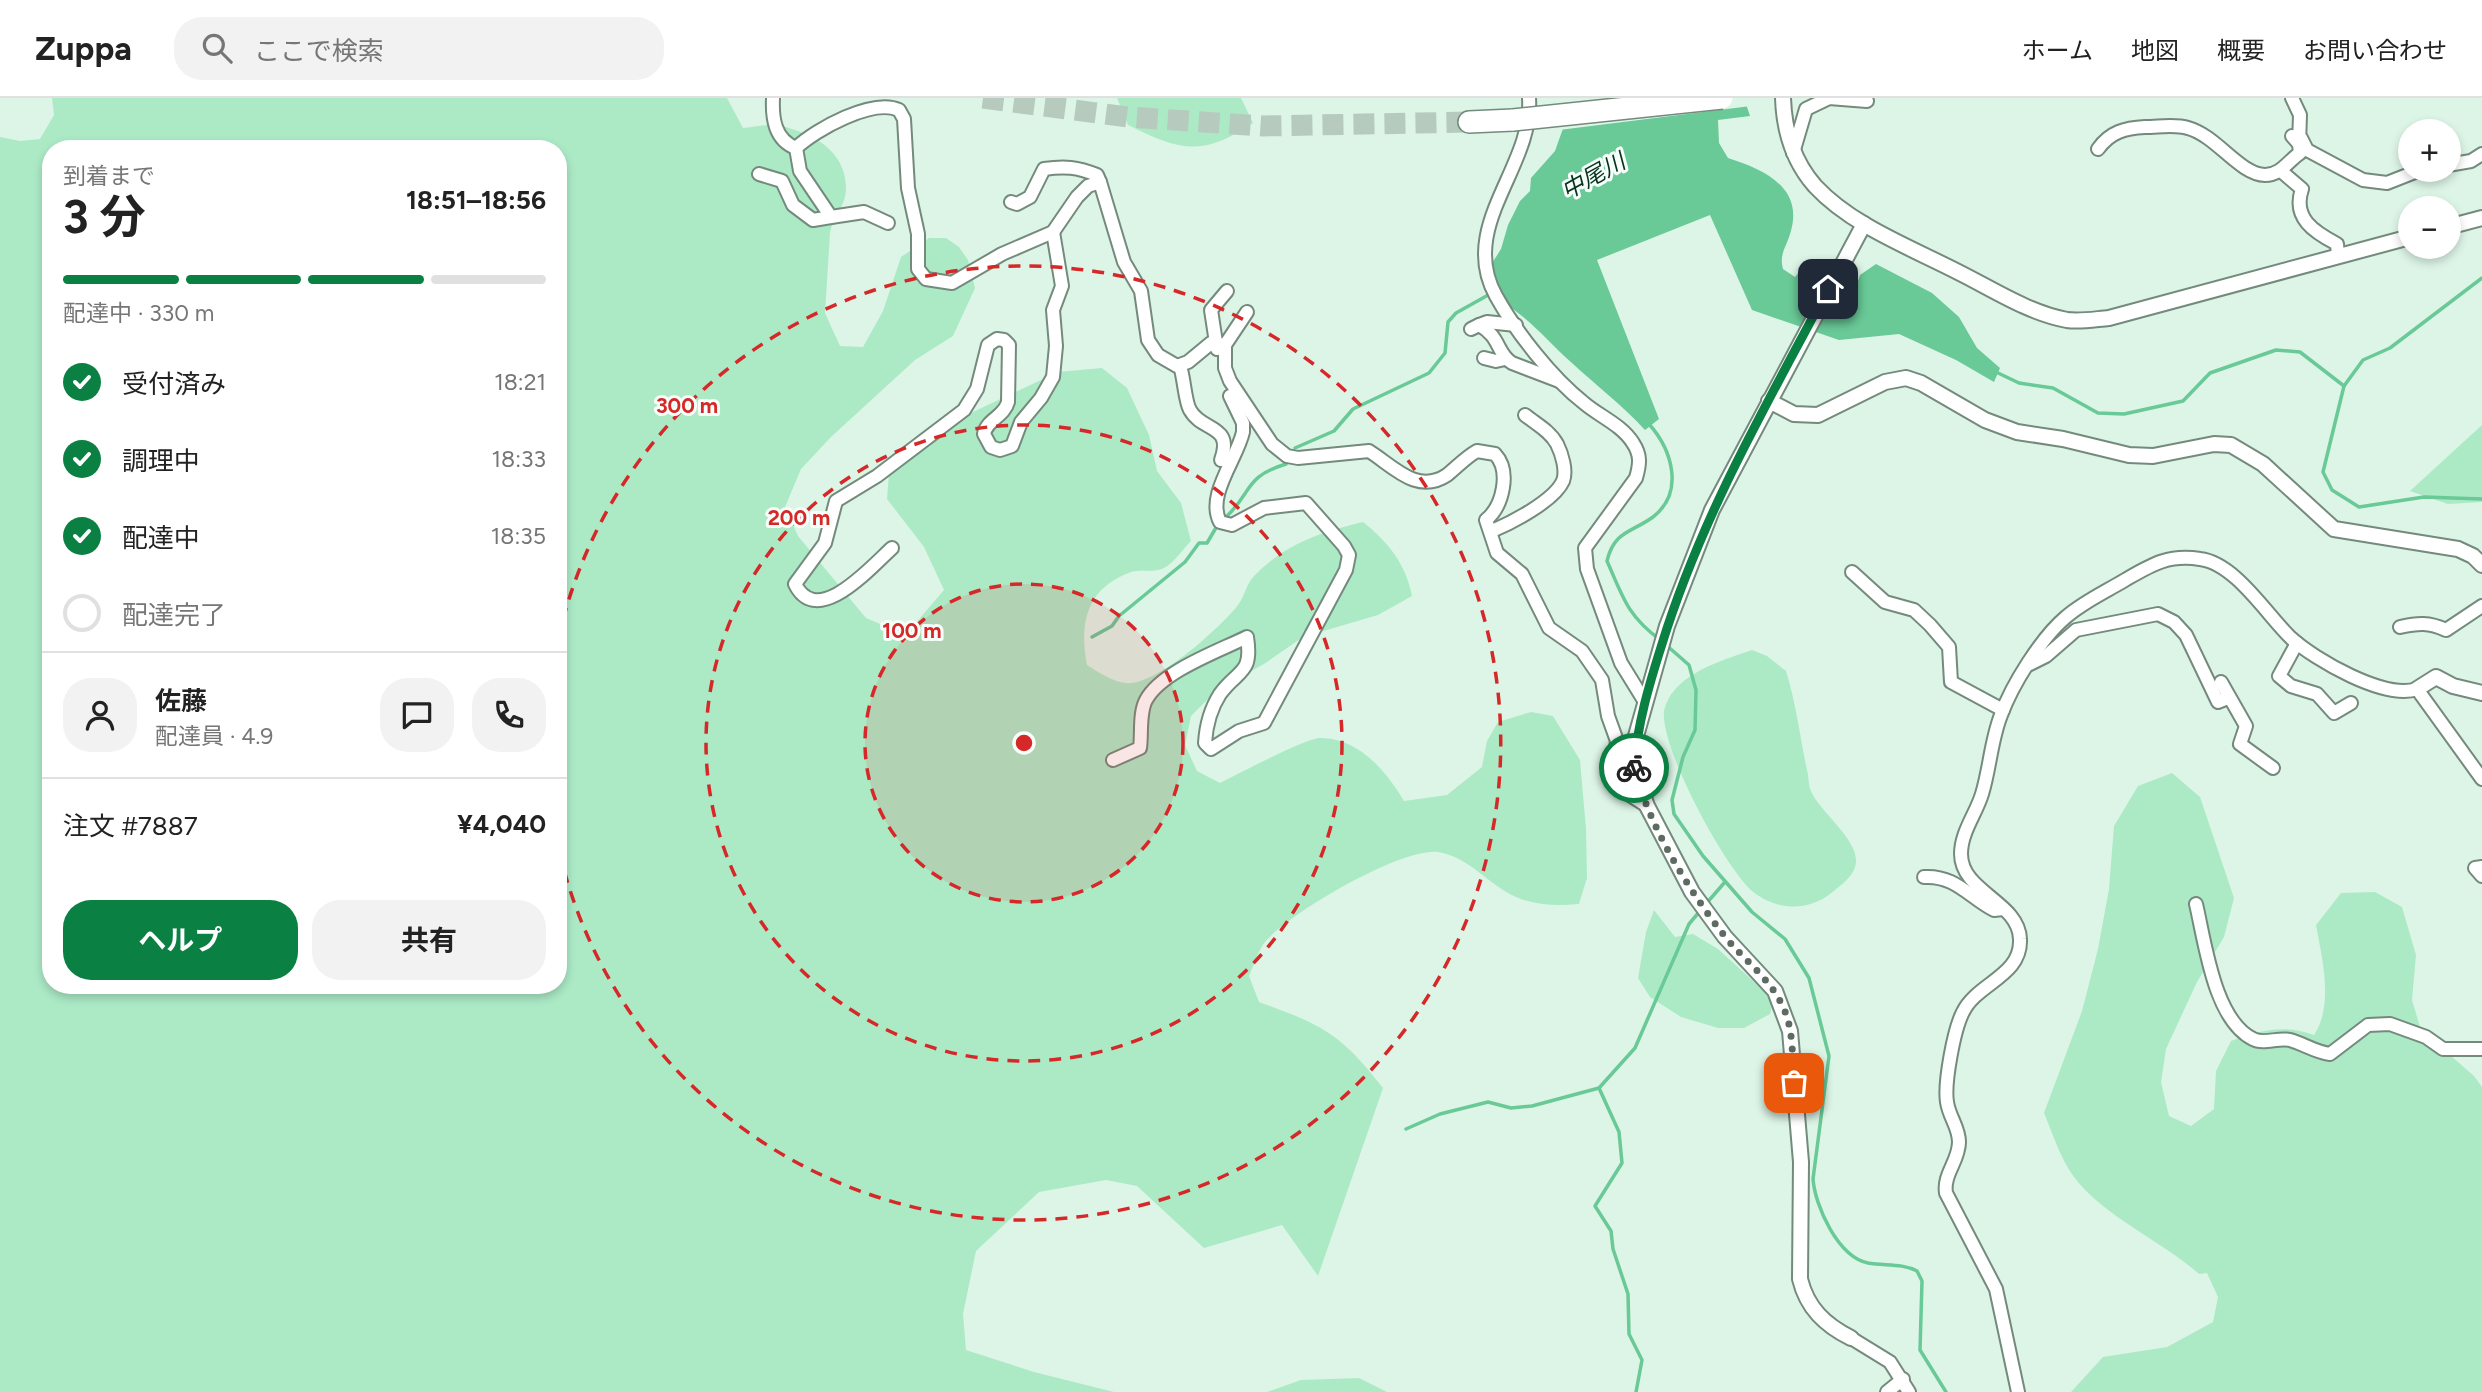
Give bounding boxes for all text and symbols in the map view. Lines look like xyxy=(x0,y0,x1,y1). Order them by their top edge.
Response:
search box xyxy=(174,17,664,80)
text: Zuppa xyxy=(35,29,132,68)
icon: search xyxy=(198,29,236,67)
text: ここで検索 xyxy=(254,35,384,67)
text: ホーム xyxy=(2022,36,2093,65)
text: 地図 xyxy=(2131,36,2179,65)
text: 概要 xyxy=(2217,36,2265,65)
text: お問い合わせ xyxy=(2303,36,2447,65)
map controls xyxy=(2398,119,2461,259)
button: + xyxy=(2398,119,2461,182)
water label: 中尾川 xyxy=(1556,146,1633,205)
text: 到着まで xyxy=(63,162,155,190)
text: 18:51–18:56 xyxy=(406,184,546,216)
text: 3 分 xyxy=(63,189,146,245)
button: − xyxy=(2398,196,2461,259)
pin xyxy=(1798,259,1858,319)
icon: home xyxy=(1809,270,1847,308)
text: 配達中 · 330 m xyxy=(63,299,214,327)
icon: check xyxy=(63,363,101,401)
text: 受付済み xyxy=(122,368,226,400)
text: 18:21 xyxy=(494,368,546,396)
text: 300 m xyxy=(656,393,718,418)
icon: check xyxy=(63,440,101,478)
text: 調理中 xyxy=(122,445,200,477)
text: 18:33 xyxy=(492,445,546,473)
text: 200 m xyxy=(768,505,830,530)
icon: check xyxy=(63,517,101,555)
text: 配達中 xyxy=(122,522,200,554)
text: 18:35 xyxy=(491,522,546,550)
text: 配達完了 xyxy=(122,599,226,631)
text: 100 m xyxy=(882,618,942,643)
button: person xyxy=(63,678,137,752)
button: chat xyxy=(380,678,454,752)
button: phone xyxy=(472,678,546,752)
text: 佐藤 xyxy=(155,685,207,717)
text: 配達員 · 4.9 xyxy=(155,722,273,750)
centre of rings xyxy=(1012,731,1036,755)
courier xyxy=(1599,733,1669,803)
icon: bike xyxy=(1615,749,1653,787)
text: ¥4,040 xyxy=(457,808,546,840)
text: 注文 #7887 xyxy=(63,810,198,842)
button: ヘルプ xyxy=(63,900,298,980)
button: 共有 xyxy=(312,900,546,980)
pin xyxy=(1764,1053,1824,1113)
icon: bag xyxy=(1775,1064,1813,1102)

